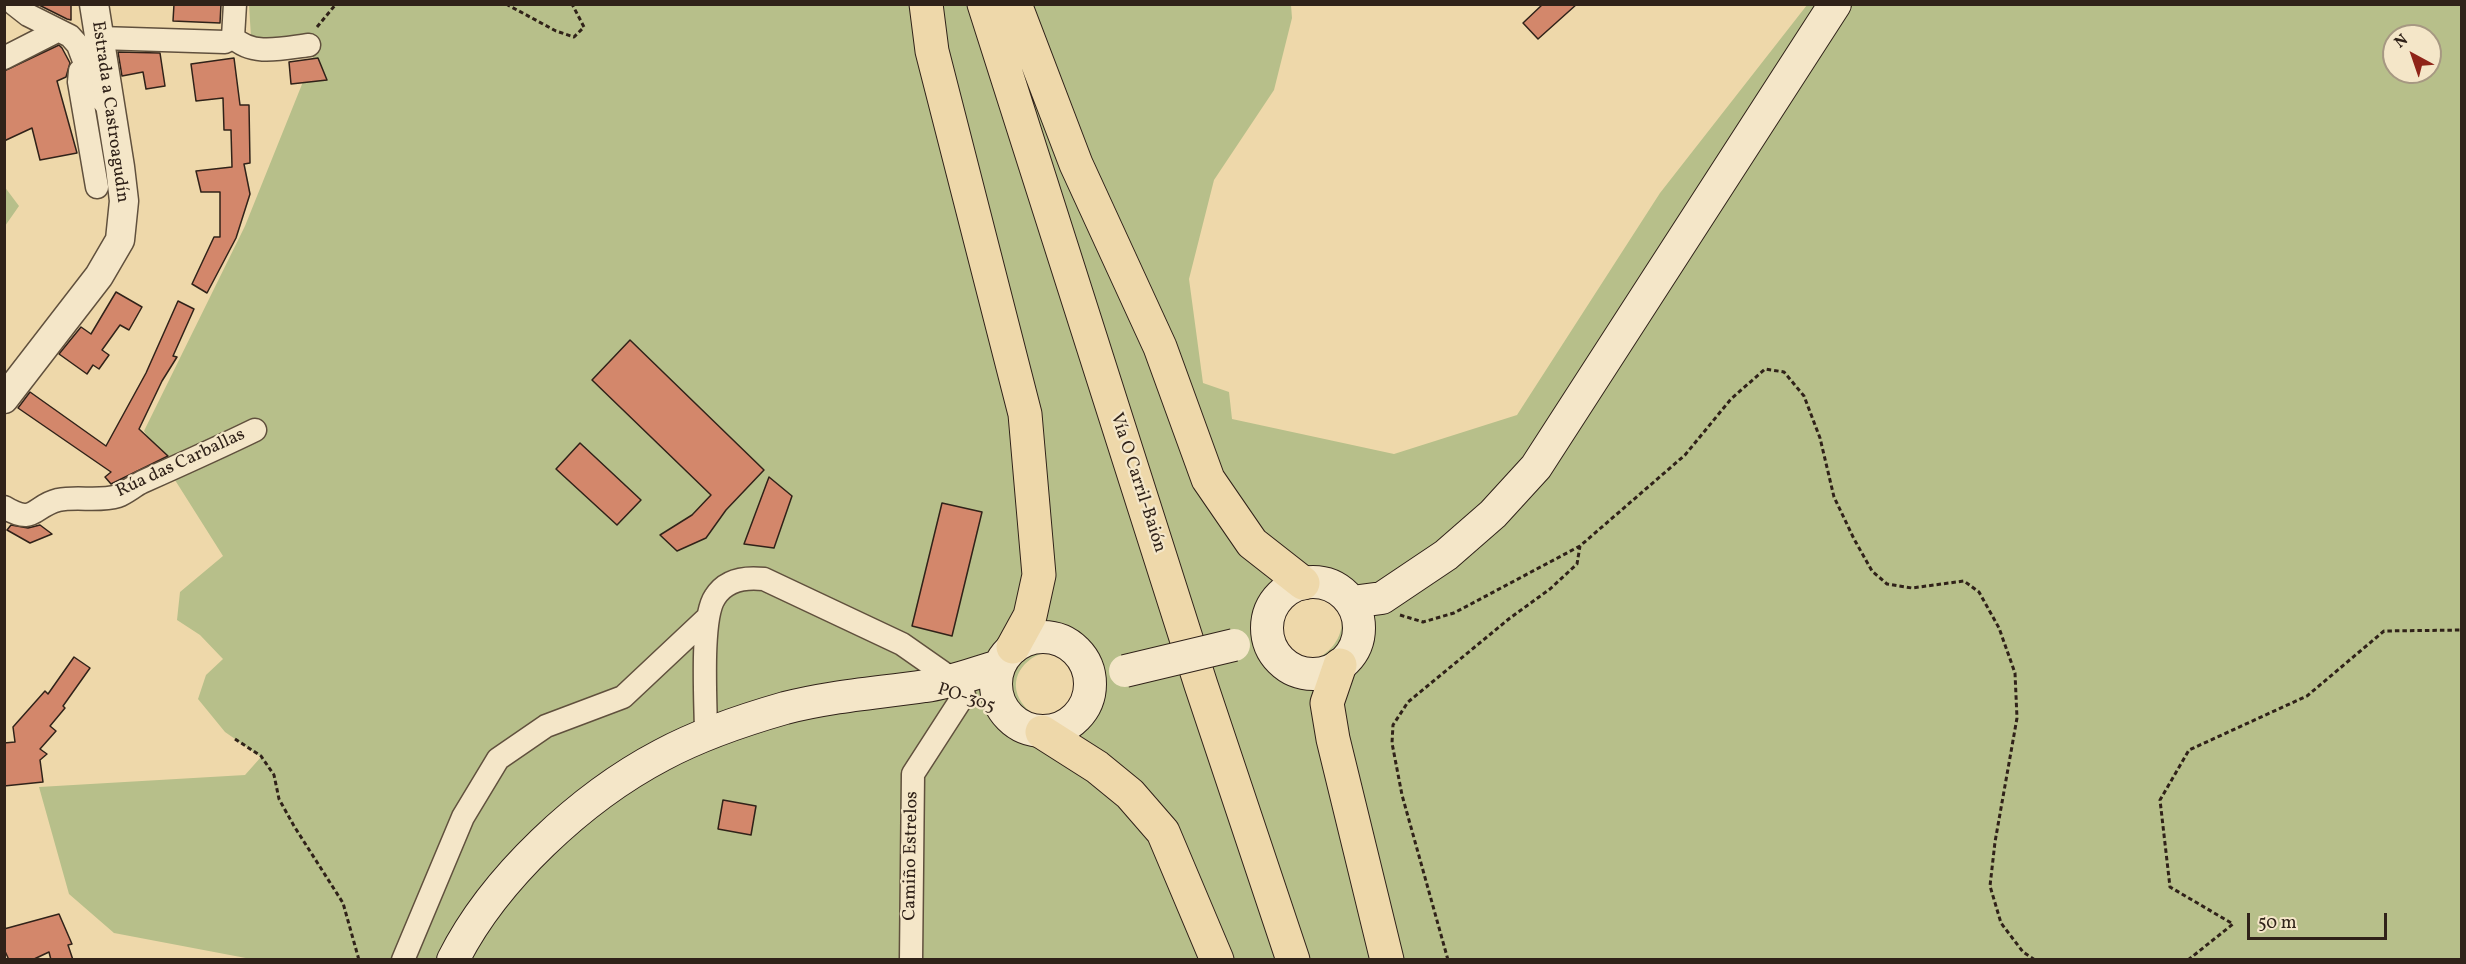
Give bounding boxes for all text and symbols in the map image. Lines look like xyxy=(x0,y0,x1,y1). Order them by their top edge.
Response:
street label: Estrada a Castroagudín xyxy=(86,20,132,204)
north arrow xyxy=(2382,24,2442,84)
text: N xyxy=(2390,30,2413,54)
street label: Vía O Carril-Baión xyxy=(1104,410,1170,556)
street label: Rúa das Carballas xyxy=(113,425,249,503)
street label: PO-305 xyxy=(934,680,998,718)
street label: Camiño Estrelos xyxy=(900,791,924,921)
scale bar xyxy=(2250,901,2390,939)
text: 50 m xyxy=(2258,911,2297,936)

